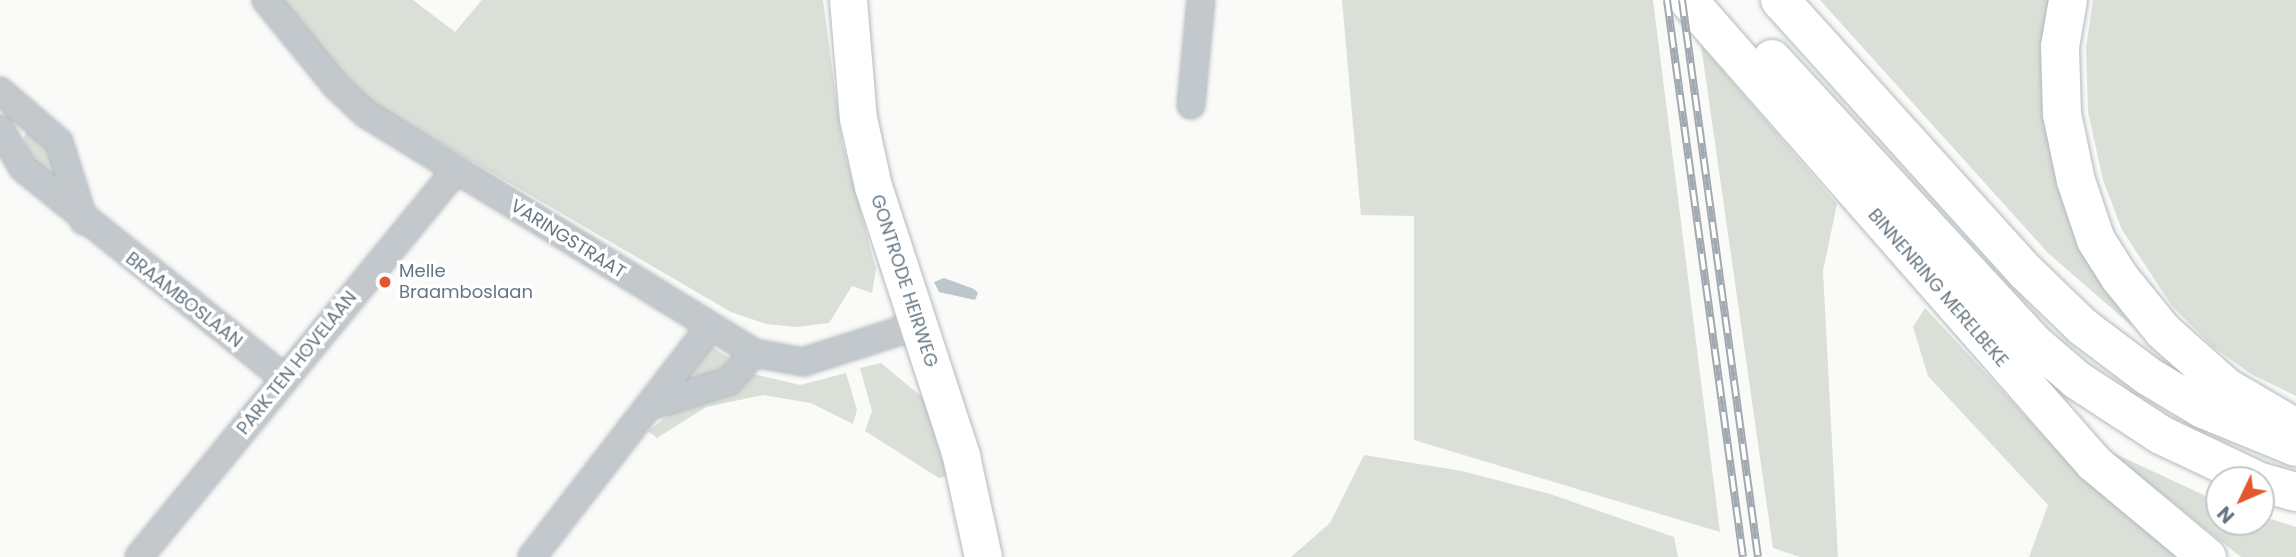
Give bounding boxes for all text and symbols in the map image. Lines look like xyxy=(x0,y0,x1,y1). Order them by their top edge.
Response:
street label: GONTRODE HEIRWEG xyxy=(866,192,942,370)
street label: VARINGSTRAAT xyxy=(506,195,630,283)
street label: BINNENRING MERELBEKE xyxy=(1863,205,2013,371)
street label: BRAAMBOSLAAN xyxy=(121,248,247,352)
place label: Melle Braamboslaan xyxy=(399,261,533,304)
marker: Melle Braamboslaan xyxy=(377,274,393,290)
street label: PARK TEN HOVELAAN xyxy=(233,287,361,439)
north arrow xyxy=(2205,466,2275,536)
text: N xyxy=(2211,500,2241,529)

